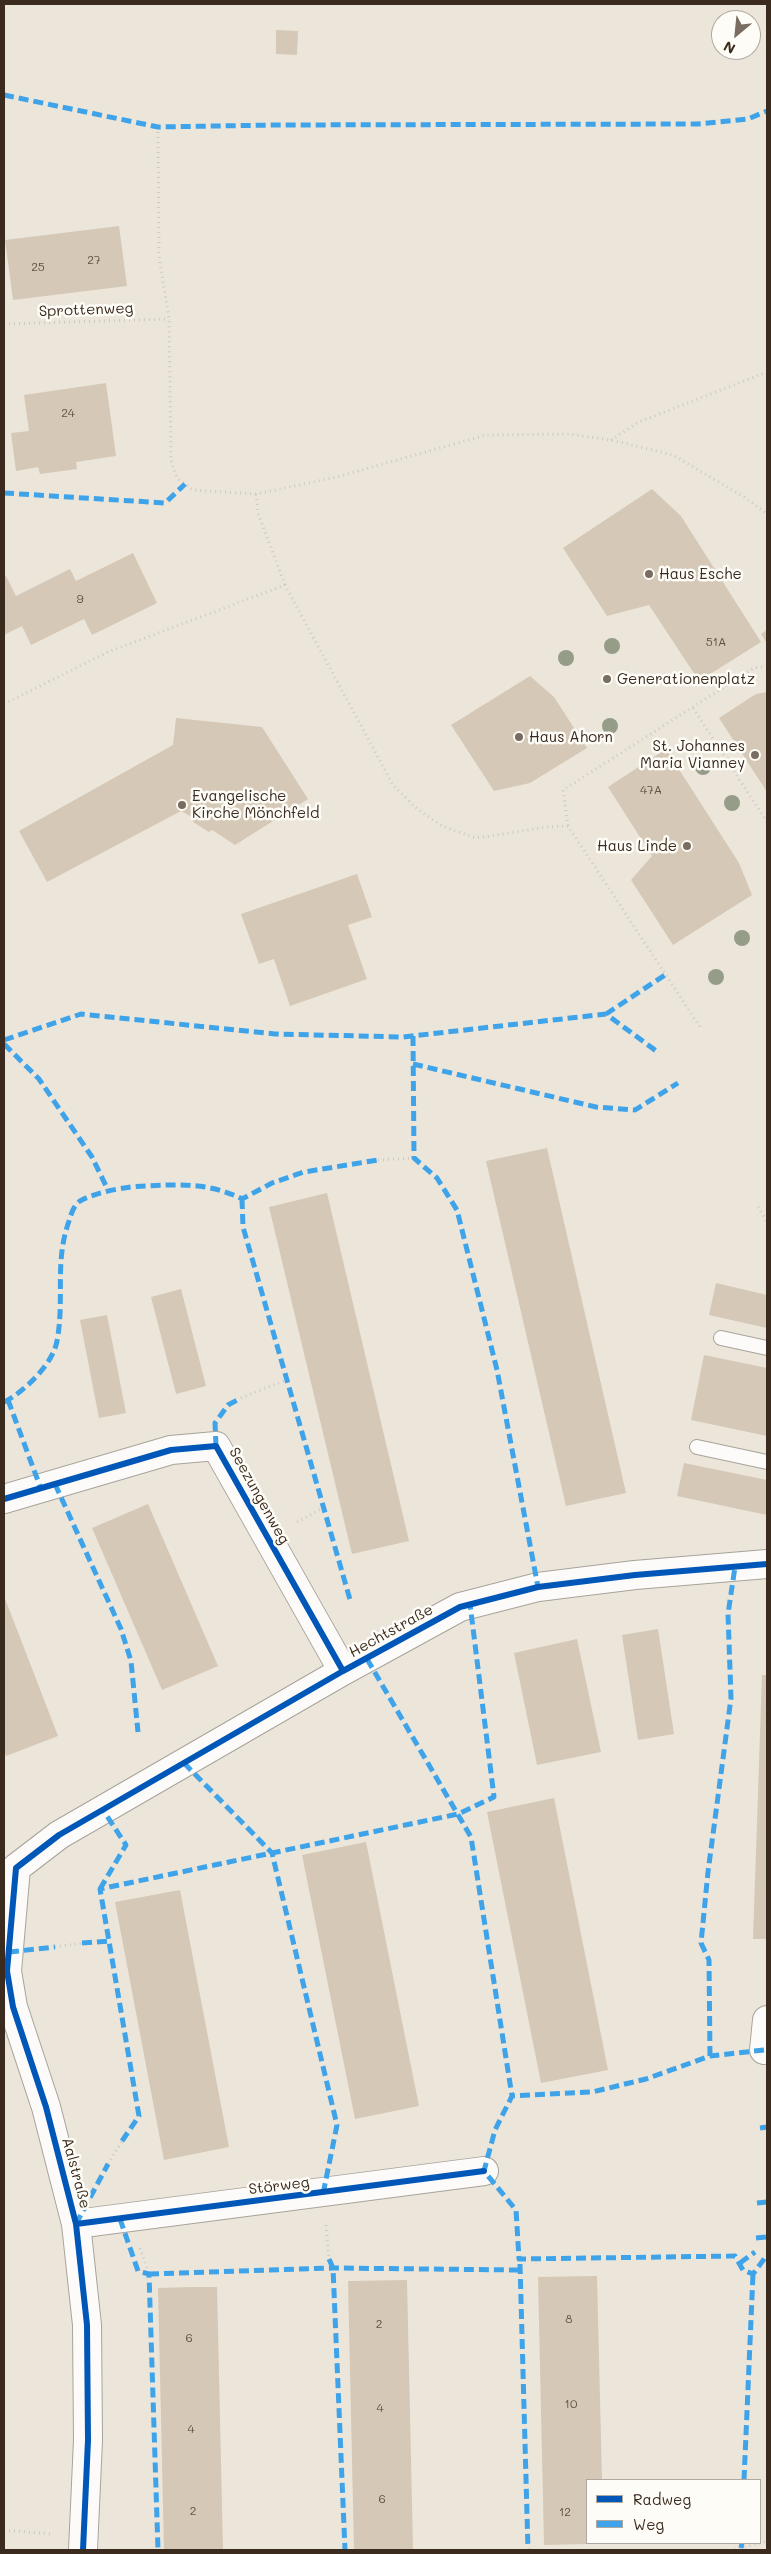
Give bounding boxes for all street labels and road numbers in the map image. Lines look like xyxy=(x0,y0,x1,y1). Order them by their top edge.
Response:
street label: Sprottenweg xyxy=(38,299,134,321)
street label: Seezungenweg xyxy=(225,1444,293,1548)
street label: Hechtstraße xyxy=(346,1600,436,1662)
street label: Aalstraße xyxy=(58,2135,94,2211)
street label: Störweg xyxy=(248,2173,310,2199)

